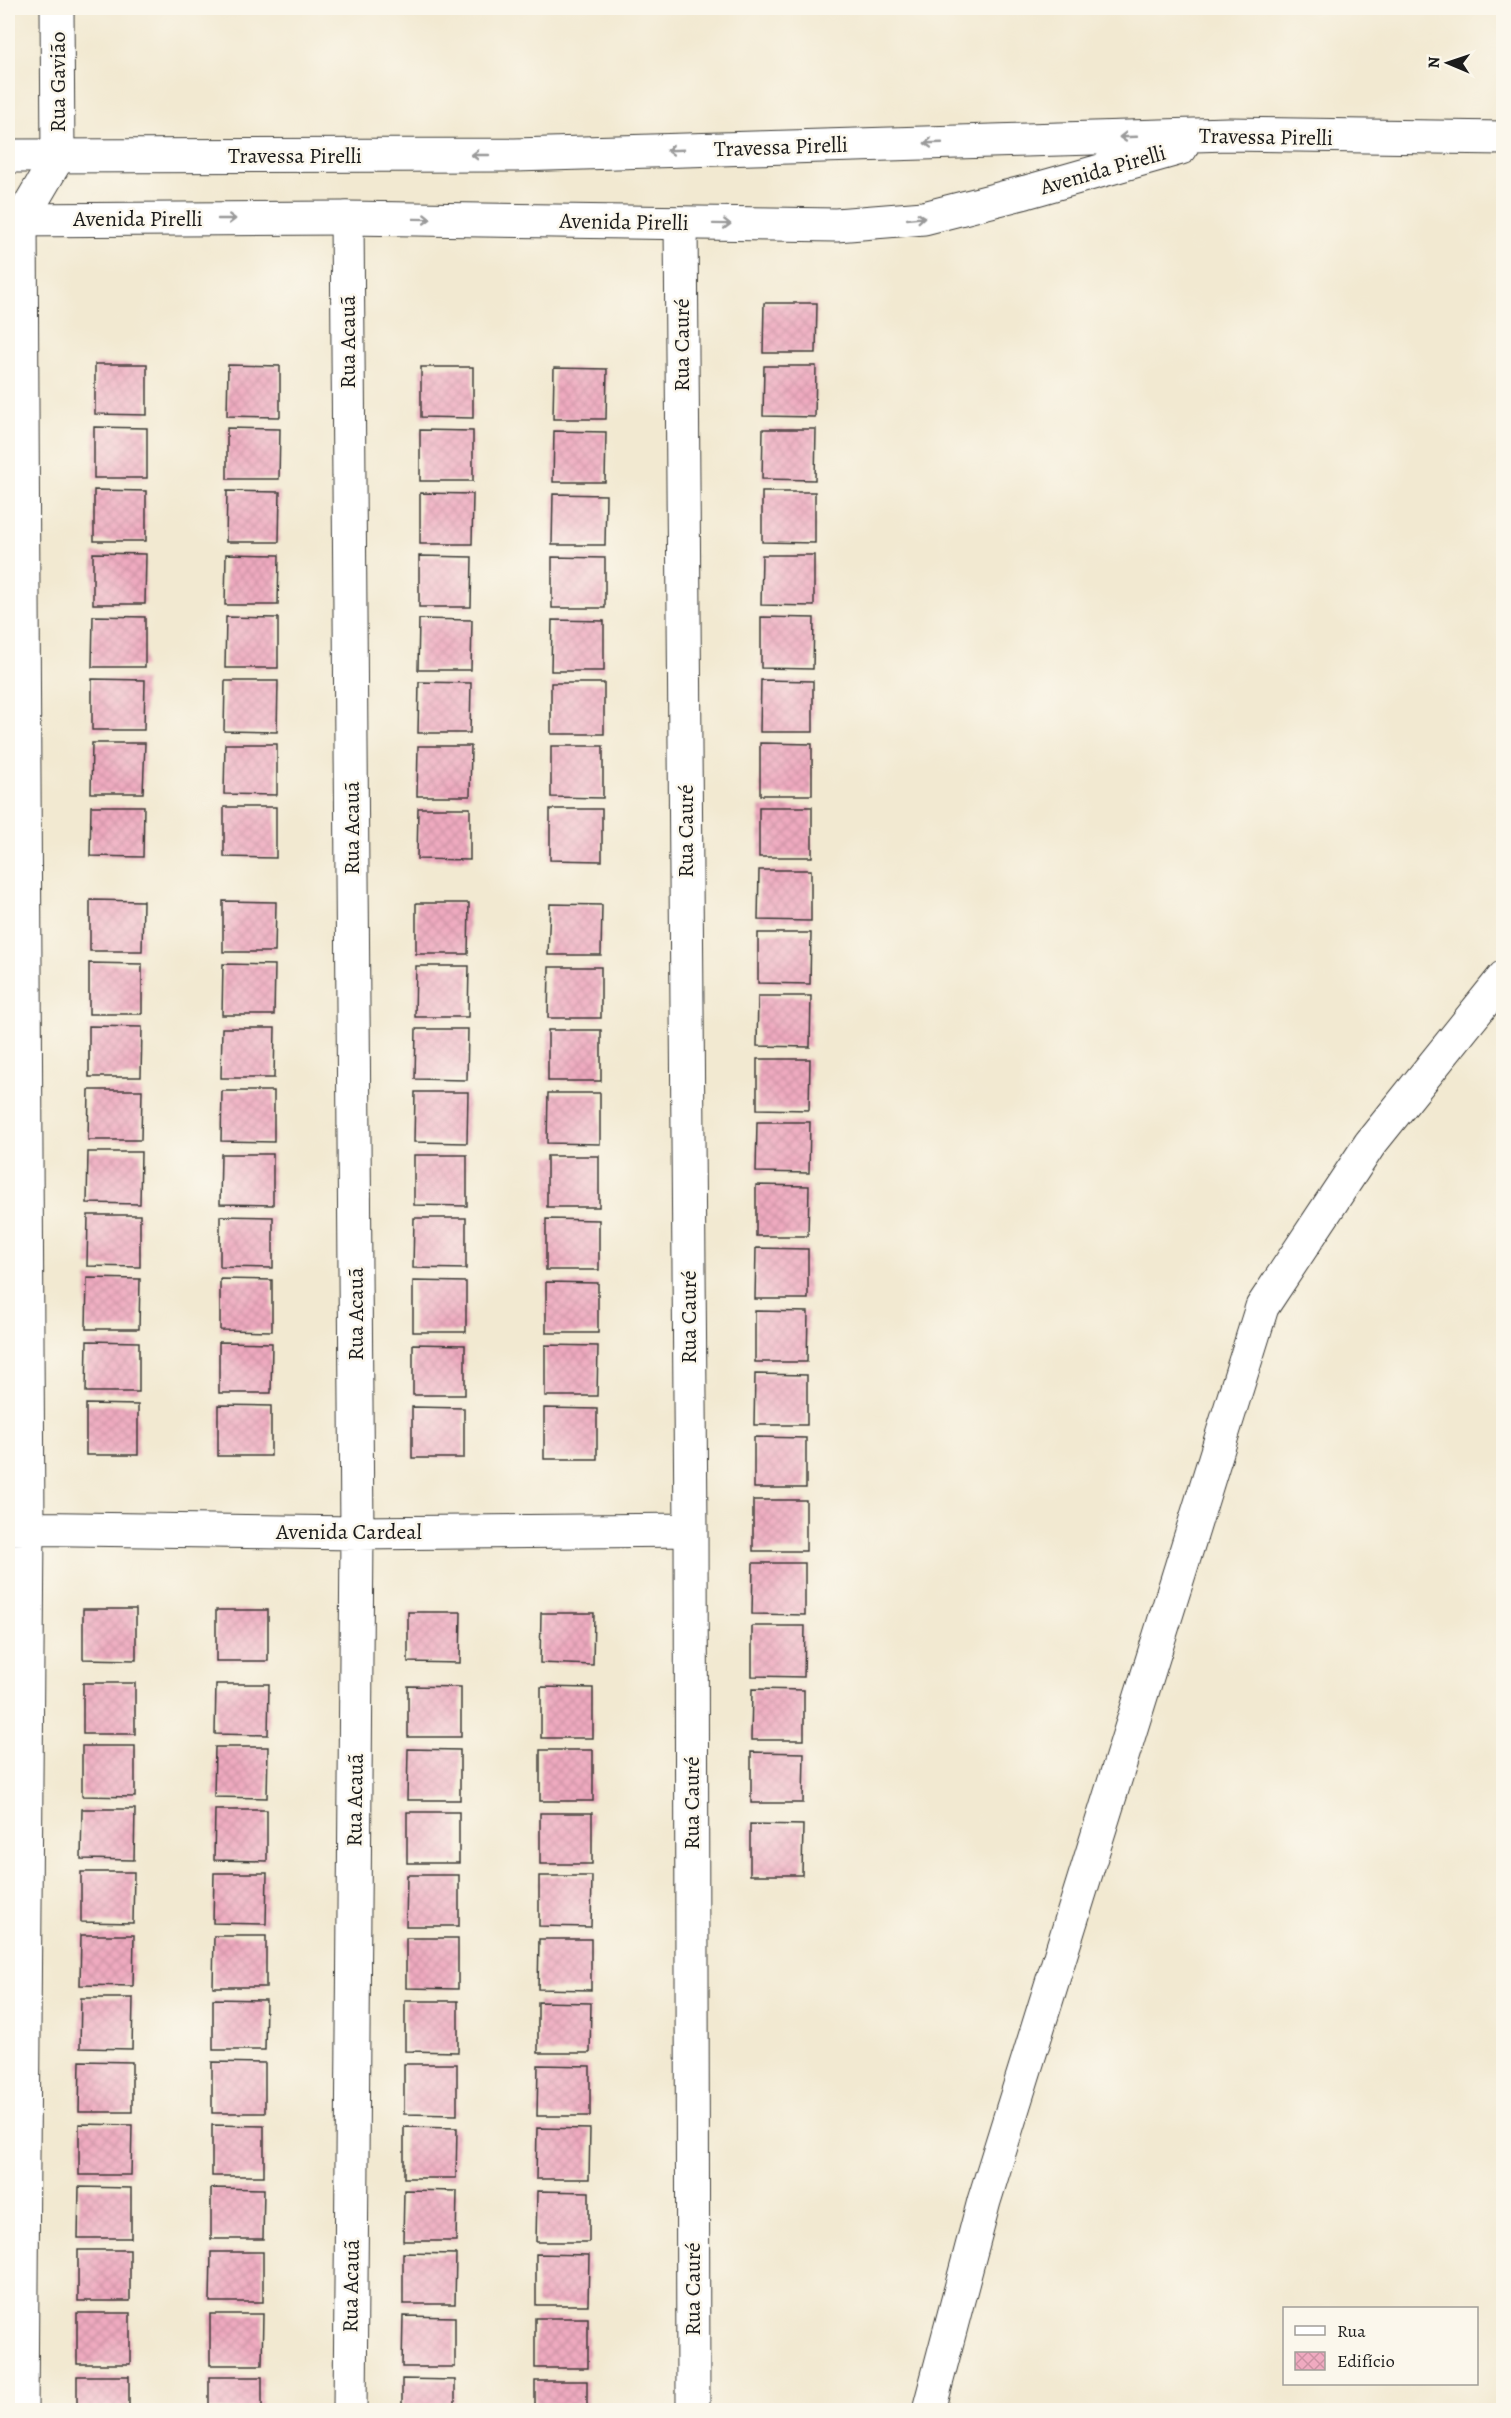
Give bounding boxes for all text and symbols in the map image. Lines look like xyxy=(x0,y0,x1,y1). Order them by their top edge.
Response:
street label: Rua Gavião xyxy=(43,32,73,132)
north arrow xyxy=(1418,33,1478,93)
text: N xyxy=(1423,56,1445,69)
street label: Travessa Pirelli xyxy=(1199,121,1333,153)
street label: Travessa Pirelli xyxy=(713,130,849,164)
one-way arrow xyxy=(1118,132,1138,143)
one-way arrow xyxy=(923,137,943,149)
street label: Avenida Pirelli xyxy=(1036,138,1169,203)
street label: Travessa Pirelli xyxy=(228,141,362,171)
one-way arrow xyxy=(666,145,686,156)
one-way arrow xyxy=(471,149,491,161)
street label: Avenida Pirelli xyxy=(72,204,203,234)
street label: Avenida Pirelli xyxy=(558,206,689,238)
one-way arrow xyxy=(906,212,926,223)
one-way arrow xyxy=(216,213,236,224)
one-way arrow xyxy=(411,213,431,225)
one-way arrow xyxy=(711,218,731,230)
street label: Rua Acauã xyxy=(333,295,363,389)
street label: Rua Cauré xyxy=(667,298,697,392)
street label: Rua Acauã xyxy=(337,781,367,875)
street label: Rua Cauré xyxy=(671,784,701,878)
street label: Rua Acauã xyxy=(341,1267,371,1361)
street label: Rua Cauré xyxy=(674,1270,704,1364)
street label: Avenida Cardeal xyxy=(275,1517,422,1547)
street label: Rua Acauã xyxy=(339,1752,371,1847)
street label: Rua Cauré xyxy=(677,1756,707,1850)
street label: Rua Acauã xyxy=(335,2238,367,2333)
street label: Rua Cauré xyxy=(678,2242,708,2336)
legend xyxy=(1283,2307,1478,2385)
text: Rua xyxy=(1337,2319,1366,2343)
text: Edifício xyxy=(1337,2349,1395,2373)

